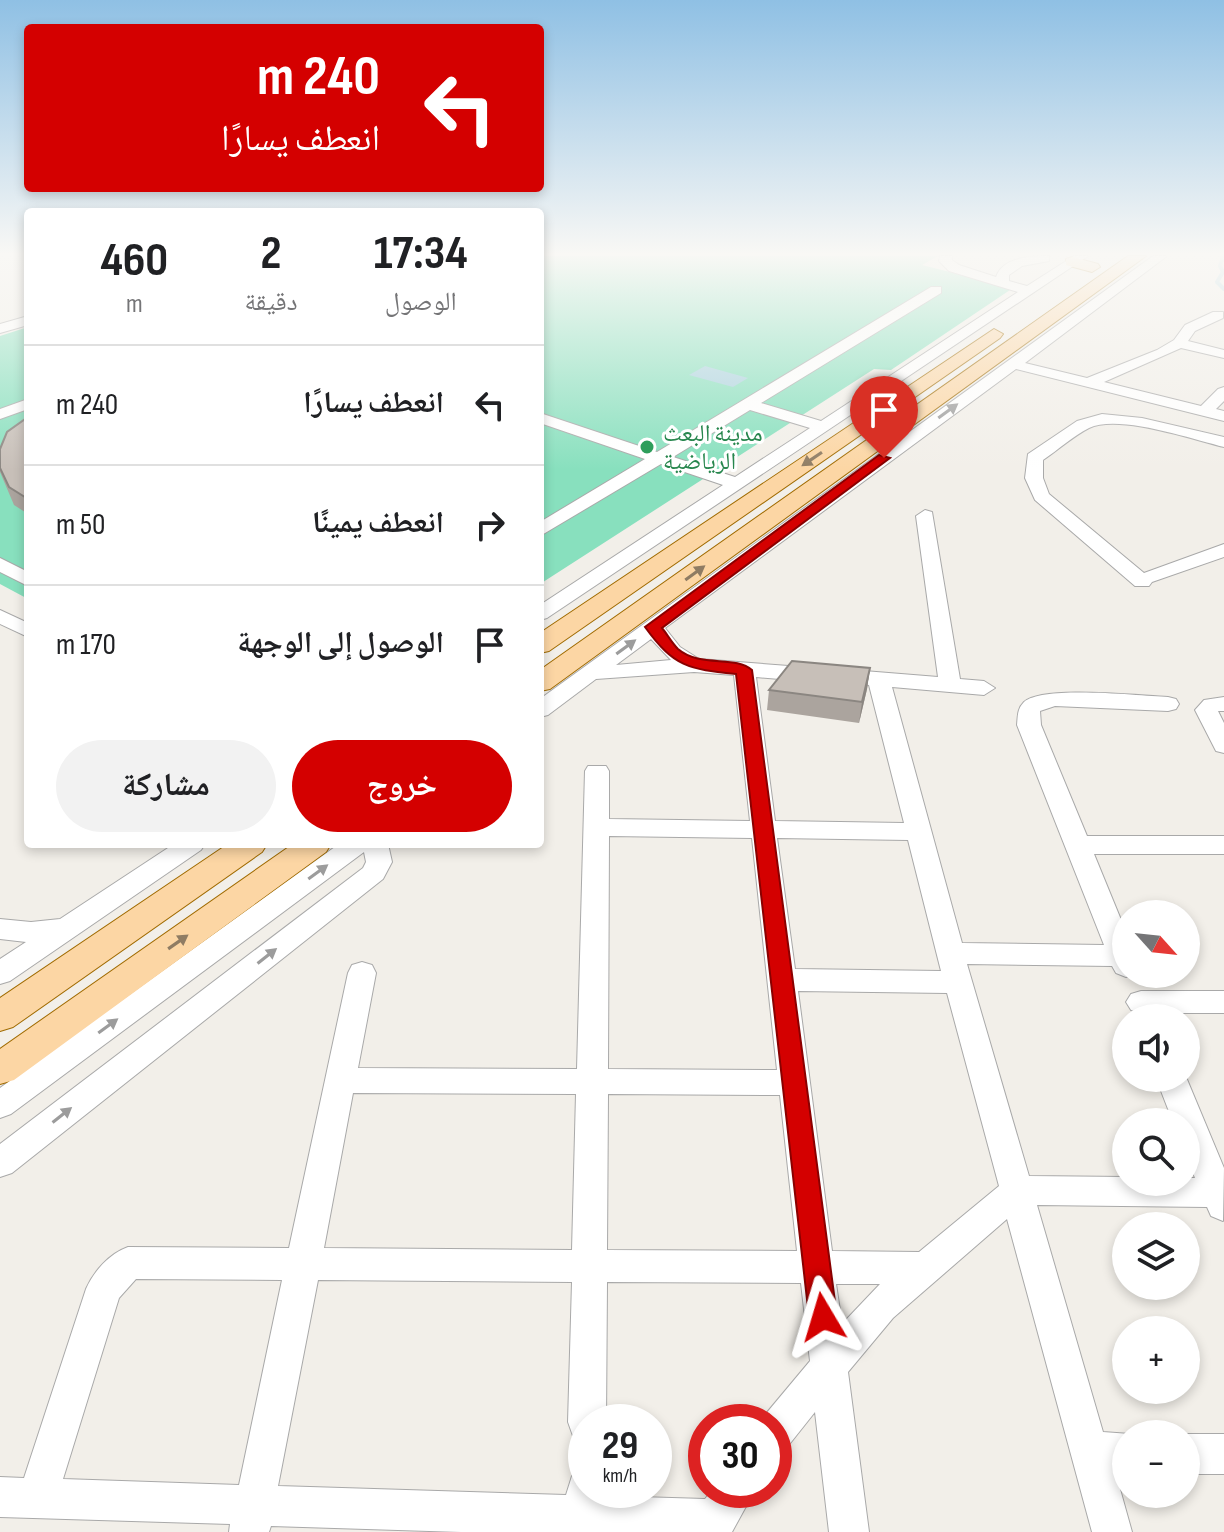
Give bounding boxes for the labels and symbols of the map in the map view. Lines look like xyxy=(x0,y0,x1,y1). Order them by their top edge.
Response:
pin xyxy=(850,376,918,458)
one-way arrow xyxy=(937,403,959,419)
place label: مدينة البعث الرياضية xyxy=(663,419,763,476)
marker: مدينة البعث الرياضية xyxy=(638,438,656,456)
one-way arrow xyxy=(802,451,823,466)
one-way arrow xyxy=(684,566,705,581)
one-way arrow xyxy=(615,640,636,656)
one-way arrow xyxy=(308,865,328,881)
north arrow xyxy=(1112,900,1200,988)
one-way arrow xyxy=(167,935,188,950)
one-way arrow xyxy=(257,949,277,965)
one-way arrow xyxy=(98,1019,119,1034)
one-way arrow xyxy=(52,1108,72,1124)
position arrow xyxy=(781,1275,865,1359)
speed limit sign: 30 xyxy=(688,1404,792,1508)

